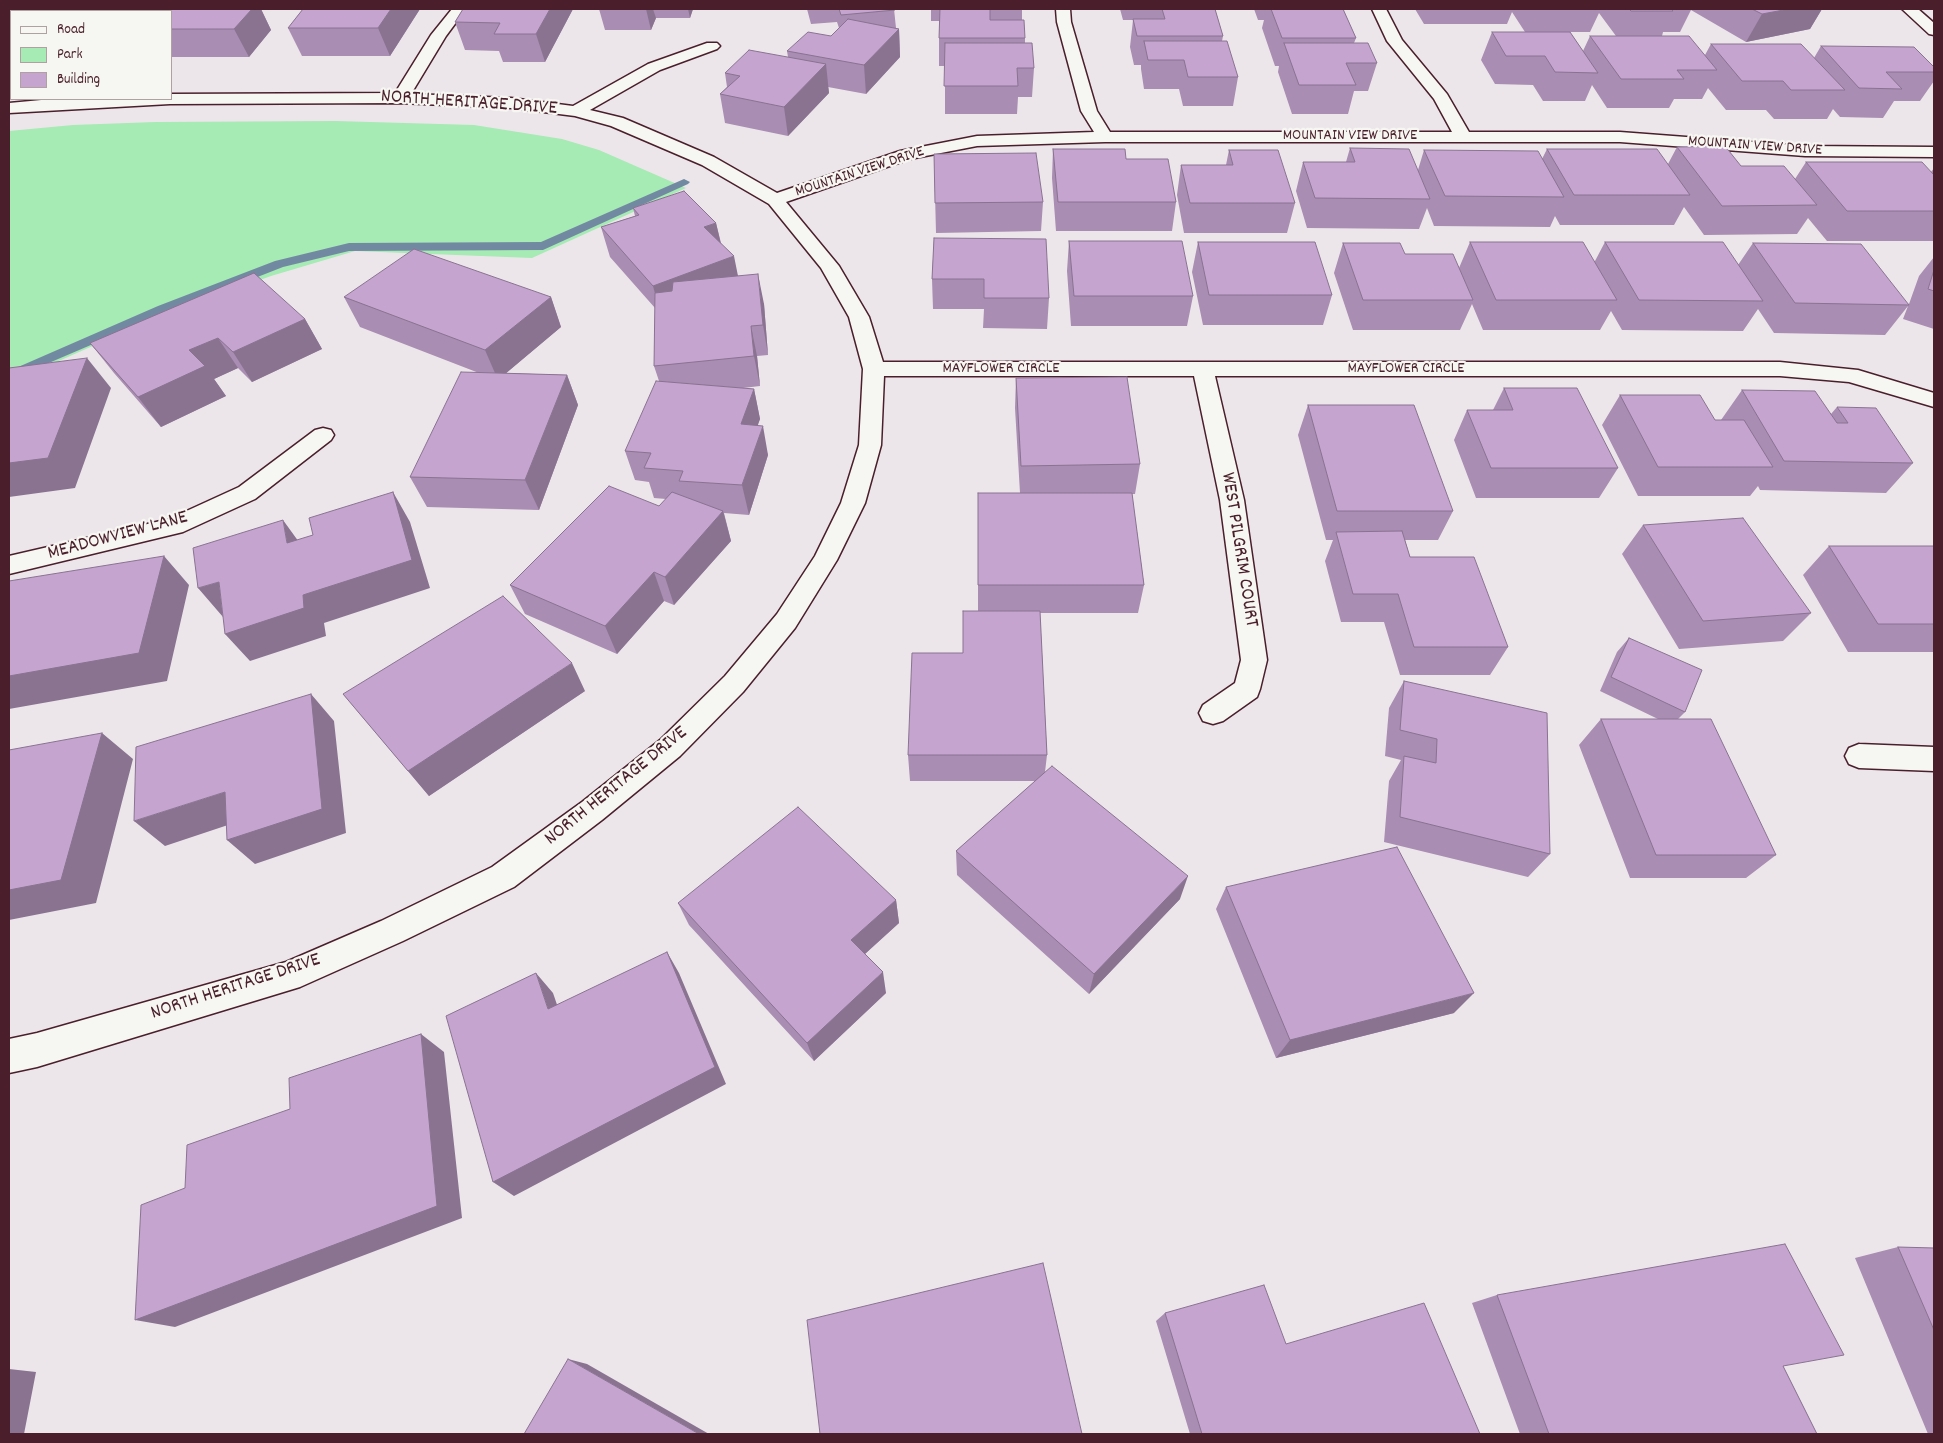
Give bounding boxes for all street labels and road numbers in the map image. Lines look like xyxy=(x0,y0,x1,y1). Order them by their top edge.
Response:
street label: NORTH HERITAGE DRIVE xyxy=(380,86,558,122)
street label: MOUNTAIN VIEW DRIVE xyxy=(1283,127,1417,147)
street label: MOUNTAIN VIEW DRIVE xyxy=(1687,133,1823,161)
street label: MOUNTAIN VIEW DRIVE xyxy=(793,143,927,203)
street label: MAYFLOWER CIRCLE xyxy=(942,360,1060,380)
street label: MAYFLOWER CIRCLE xyxy=(1347,360,1465,380)
street label: WEST PILGRIM COURT xyxy=(1214,471,1262,629)
street label: MEADOWVIEW LANE xyxy=(45,507,191,567)
street label: NORTH HERITAGE DRIVE xyxy=(541,722,693,852)
street label: NORTH HERITAGE DRIVE xyxy=(148,949,324,1027)

